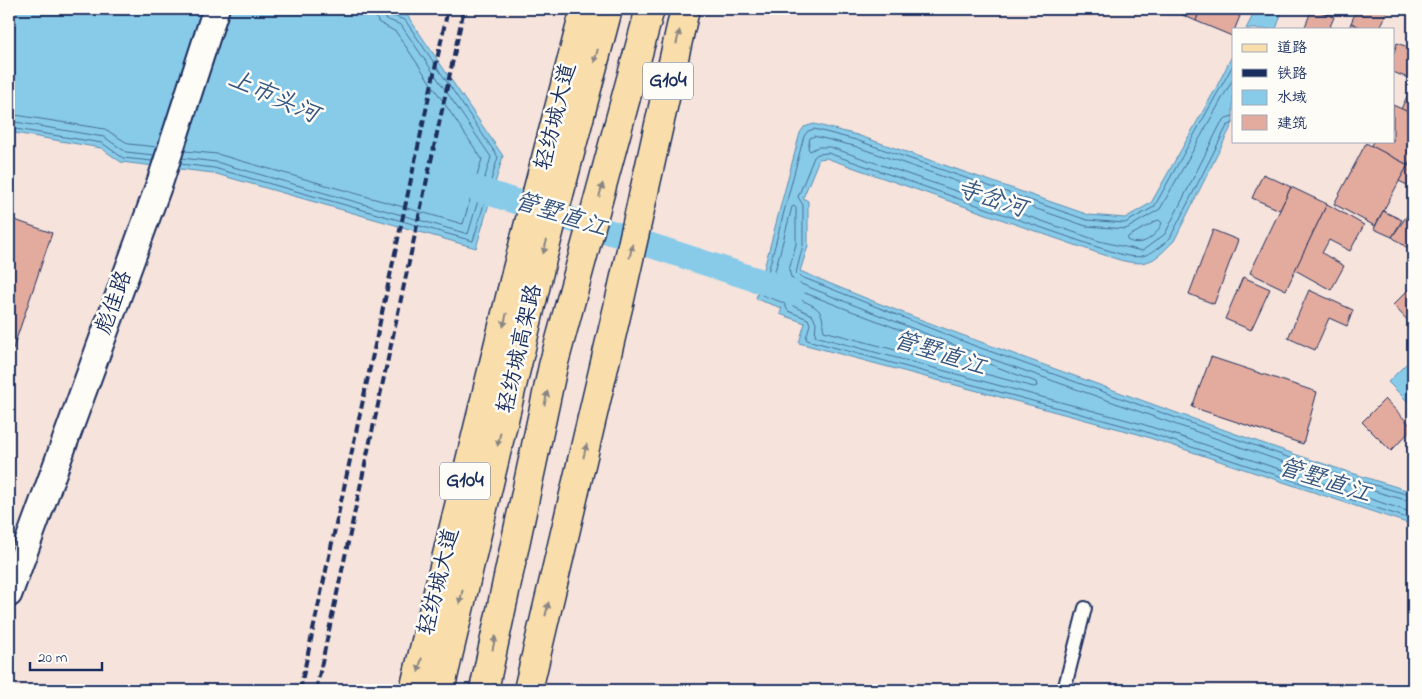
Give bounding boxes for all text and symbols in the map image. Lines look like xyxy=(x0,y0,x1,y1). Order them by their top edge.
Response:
legend xyxy=(1232,28,1394,142)
one-way arrow xyxy=(674,29,682,44)
text: 道路 xyxy=(1277,37,1307,59)
one-way arrow xyxy=(592,48,600,63)
street label: 轻纺城大道 xyxy=(528,60,586,174)
water label: 上市头河 xyxy=(222,62,328,135)
road number: G104 xyxy=(643,62,693,100)
text: 铁路 xyxy=(1277,63,1307,85)
text: 水域 xyxy=(1277,87,1307,109)
text: 建筑 xyxy=(1277,113,1307,135)
water label: 寺岔河 xyxy=(951,172,1034,229)
one-way arrow xyxy=(597,183,605,198)
water label: 管墅直江 xyxy=(509,185,612,248)
one-way arrow xyxy=(541,239,549,254)
one-way arrow xyxy=(627,243,635,258)
street label: 彪佳路 xyxy=(89,267,141,339)
street label: 轻纺城高架路 xyxy=(491,281,551,417)
one-way arrow xyxy=(501,313,509,328)
water label: 管墅直江 xyxy=(888,324,991,387)
one-way arrow xyxy=(542,390,550,406)
one-way arrow xyxy=(495,431,503,446)
one-way arrow xyxy=(581,443,589,458)
water label: 管墅直江 xyxy=(1273,451,1376,514)
road number: G104 xyxy=(440,462,490,500)
street label: 轻纺城大道 xyxy=(411,525,469,639)
one-way arrow xyxy=(457,589,465,604)
one-way arrow xyxy=(543,601,551,616)
one-way arrow xyxy=(490,635,498,650)
scale bar xyxy=(30,639,102,671)
text: 20 m xyxy=(38,647,68,669)
one-way arrow xyxy=(416,657,424,672)

